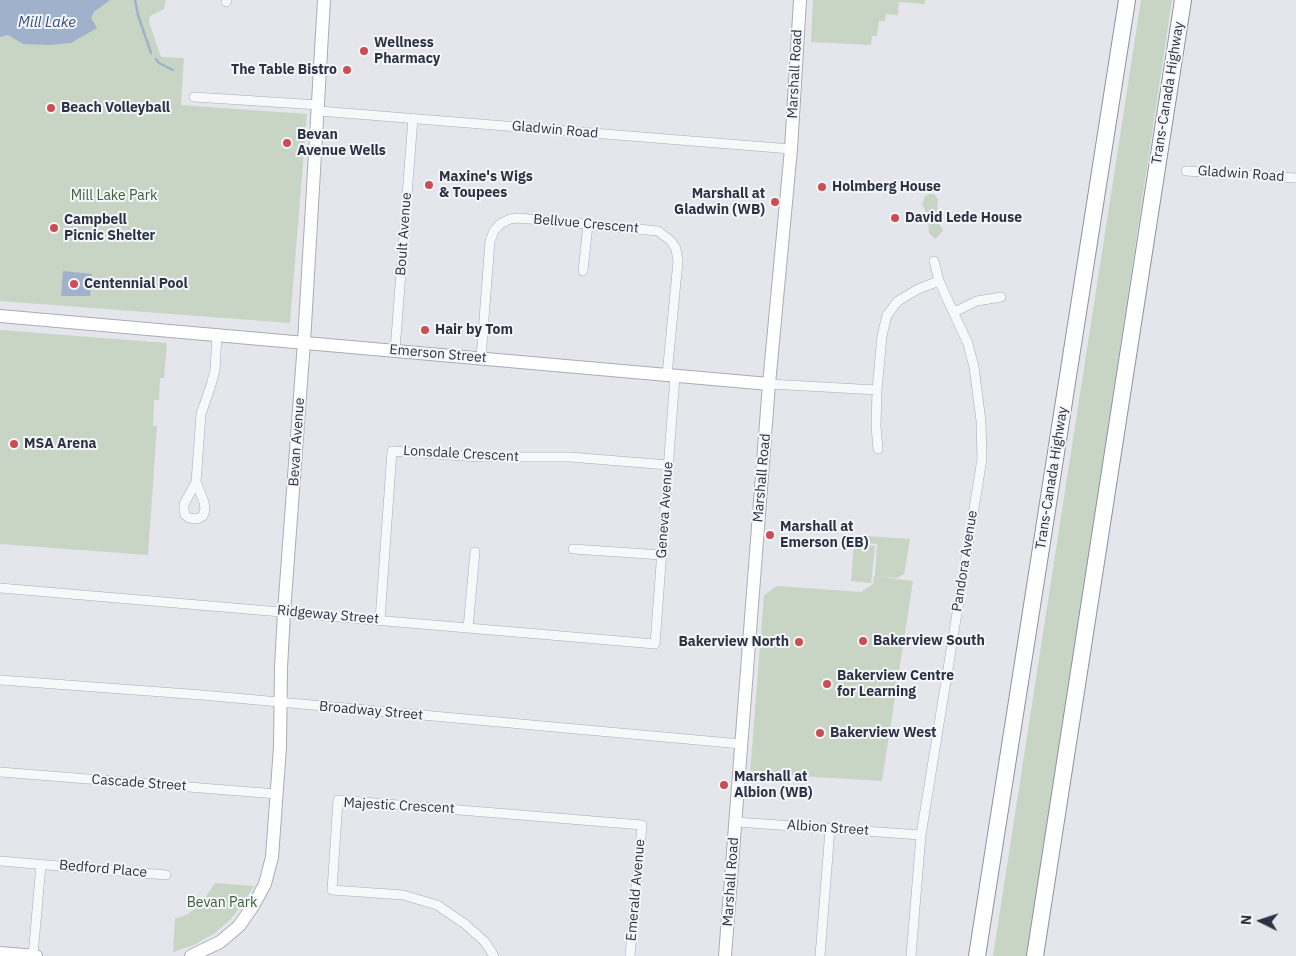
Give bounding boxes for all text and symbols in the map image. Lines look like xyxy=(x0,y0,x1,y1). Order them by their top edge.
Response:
water label: Mill Lake xyxy=(18,14,76,32)
street label: Trans-Canada Highway xyxy=(1148,20,1188,166)
street label: Marshall Road xyxy=(784,29,806,119)
place label: Wellness Pharmacy xyxy=(374,35,440,68)
marker: Wellness Pharmacy xyxy=(358,45,370,57)
place label: The Table Bistro xyxy=(231,62,337,78)
marker: The Table Bistro xyxy=(341,64,353,76)
place label: Beach Volleyball xyxy=(61,100,170,116)
marker: Beach Volleyball xyxy=(45,102,57,114)
street label: Gladwin Road xyxy=(511,118,599,142)
place label: Bevan Avenue Wells xyxy=(297,127,386,160)
marker: Bevan Avenue Wells xyxy=(281,137,293,149)
street label: Gladwin Road xyxy=(1197,163,1285,185)
place label: Maxine's Wigs & Toupees xyxy=(439,169,533,202)
marker: Maxine's Wigs & Toupees xyxy=(423,179,435,191)
place label: Holmberg House xyxy=(832,179,941,195)
marker: Holmberg House xyxy=(816,181,828,193)
place label: Marshall at Gladwin (WB) xyxy=(674,186,765,218)
park label: Mill Lake Park xyxy=(71,188,157,204)
street label: Boult Avenue xyxy=(393,192,415,276)
marker: Marshall at Gladwin (WB) xyxy=(769,196,781,208)
place label: David Lede House xyxy=(905,210,1022,226)
street label: Bellvue Crescent xyxy=(533,211,639,237)
place label: Campbell Picnic Shelter xyxy=(64,212,155,244)
marker: David Lede House xyxy=(889,212,901,224)
marker: Campbell Picnic Shelter xyxy=(48,222,60,234)
place label: Centennial Pool xyxy=(84,276,188,292)
marker: Centennial Pool xyxy=(68,278,80,290)
place label: Hair by Tom xyxy=(435,322,513,338)
marker: Hair by Tom xyxy=(419,324,431,336)
street label: Emerson Street xyxy=(389,341,487,367)
street label: Bevan Avenue xyxy=(286,397,308,487)
street label: Trans-Canada Highway xyxy=(1032,405,1072,551)
street label: Marshall Road xyxy=(750,433,774,523)
place label: MSA Arena xyxy=(24,436,96,452)
marker: MSA Arena xyxy=(8,438,20,450)
street label: Lonsdale Crescent xyxy=(403,443,519,465)
street label: Geneva Avenue xyxy=(653,461,677,559)
street label: Pandora Avenue xyxy=(949,509,981,613)
place label: Marshall at Emerson (EB) xyxy=(780,519,868,552)
marker: Marshall at Emerson (EB) xyxy=(764,529,776,541)
street label: Ridgeway Street xyxy=(276,602,380,628)
place label: Bakerview South xyxy=(873,633,985,649)
place label: Bakerview North xyxy=(679,634,789,650)
marker: Bakerview South xyxy=(857,635,869,647)
marker: Bakerview North xyxy=(793,636,805,648)
place label: Bakerview Centre for Learning xyxy=(837,668,954,700)
marker: Bakerview Centre for Learning xyxy=(821,678,833,690)
street label: Broadway Street xyxy=(318,698,424,724)
place label: Bakerview West xyxy=(830,725,936,741)
marker: Bakerview West xyxy=(814,727,826,739)
place label: Marshall at Albion (WB) xyxy=(734,769,813,802)
street label: Cascade Street xyxy=(91,771,187,795)
marker: Marshall at Albion (WB) xyxy=(718,779,730,791)
street label: Majestic Crescent xyxy=(343,795,455,817)
street label: Albion Street xyxy=(787,817,869,839)
street label: Marshall Road xyxy=(720,837,742,927)
street label: Emerald Avenue xyxy=(623,838,649,942)
street label: Bedford Place xyxy=(58,857,148,881)
park label: Bevan Park xyxy=(187,895,257,911)
north arrow xyxy=(1236,896,1286,946)
text: N xyxy=(1237,914,1255,926)

